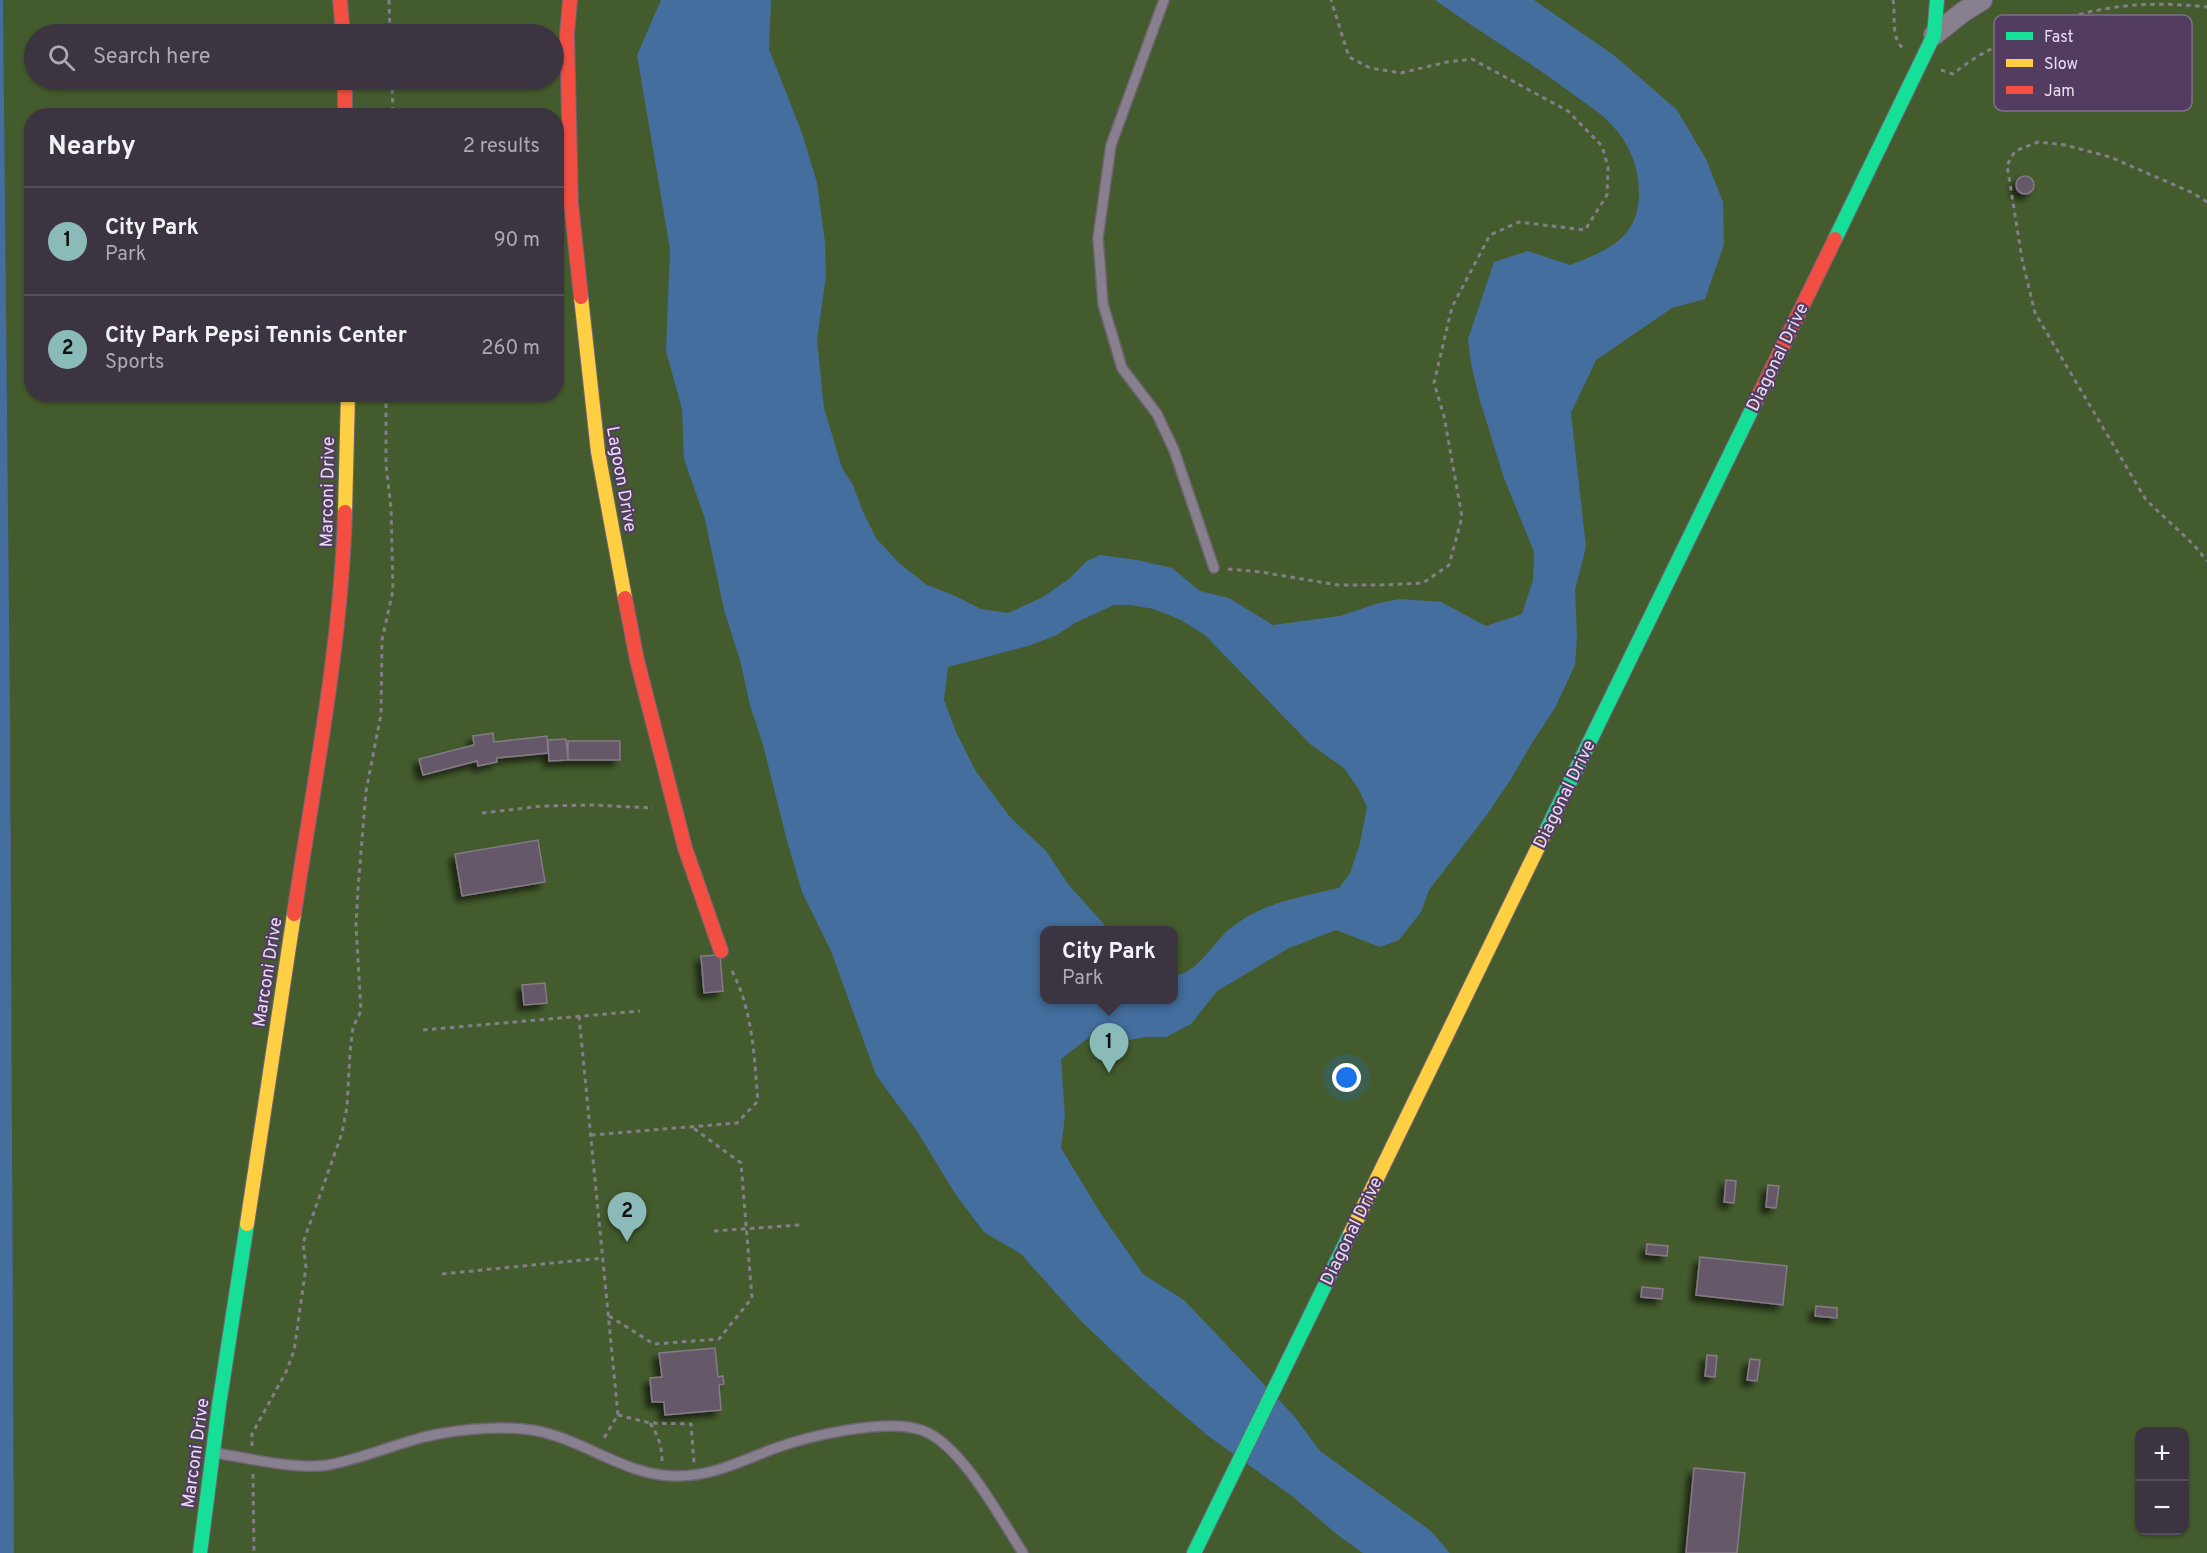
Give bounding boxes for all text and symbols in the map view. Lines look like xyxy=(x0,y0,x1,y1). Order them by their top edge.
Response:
legend xyxy=(1994,15,2192,111)
search box xyxy=(24,24,564,90)
text: Fast xyxy=(2044,28,2074,48)
icon: search xyxy=(45,41,78,74)
text: Search here xyxy=(93,44,211,71)
text: Slow xyxy=(2044,55,2078,75)
text: Jam xyxy=(2044,82,2075,102)
text: Nearby xyxy=(48,131,136,164)
text: 2 results xyxy=(463,134,540,160)
text: City Park xyxy=(105,215,199,242)
text: 1 xyxy=(64,228,72,254)
text: 90 m xyxy=(494,228,540,254)
text: Park xyxy=(105,242,146,268)
street label: Diagonal Drive xyxy=(1742,300,1815,416)
text: City Park Pepsi Tennis Center xyxy=(105,323,407,350)
text: 2 xyxy=(61,336,74,362)
text: 260 m xyxy=(481,336,540,362)
text: Sports xyxy=(105,350,165,376)
street label: Lagoon Drive xyxy=(600,425,641,534)
street label: Marconi Drive xyxy=(316,436,341,548)
street label: Diagonal Drive xyxy=(1529,737,1602,853)
street label: Marconi Drive xyxy=(248,916,289,1029)
popup xyxy=(1040,926,1178,1004)
text: City Park xyxy=(1062,939,1156,966)
text: Park xyxy=(1062,966,1103,992)
pin: 1 xyxy=(1090,1024,1128,1073)
your location xyxy=(1332,1063,1361,1092)
street label: Diagonal Drive xyxy=(1316,1174,1389,1290)
pin: 2 xyxy=(608,1192,646,1242)
street label: Marconi Drive xyxy=(177,1397,216,1510)
map controls xyxy=(2135,1427,2189,1535)
button: + xyxy=(2135,1427,2189,1481)
button: − xyxy=(2135,1481,2189,1535)

